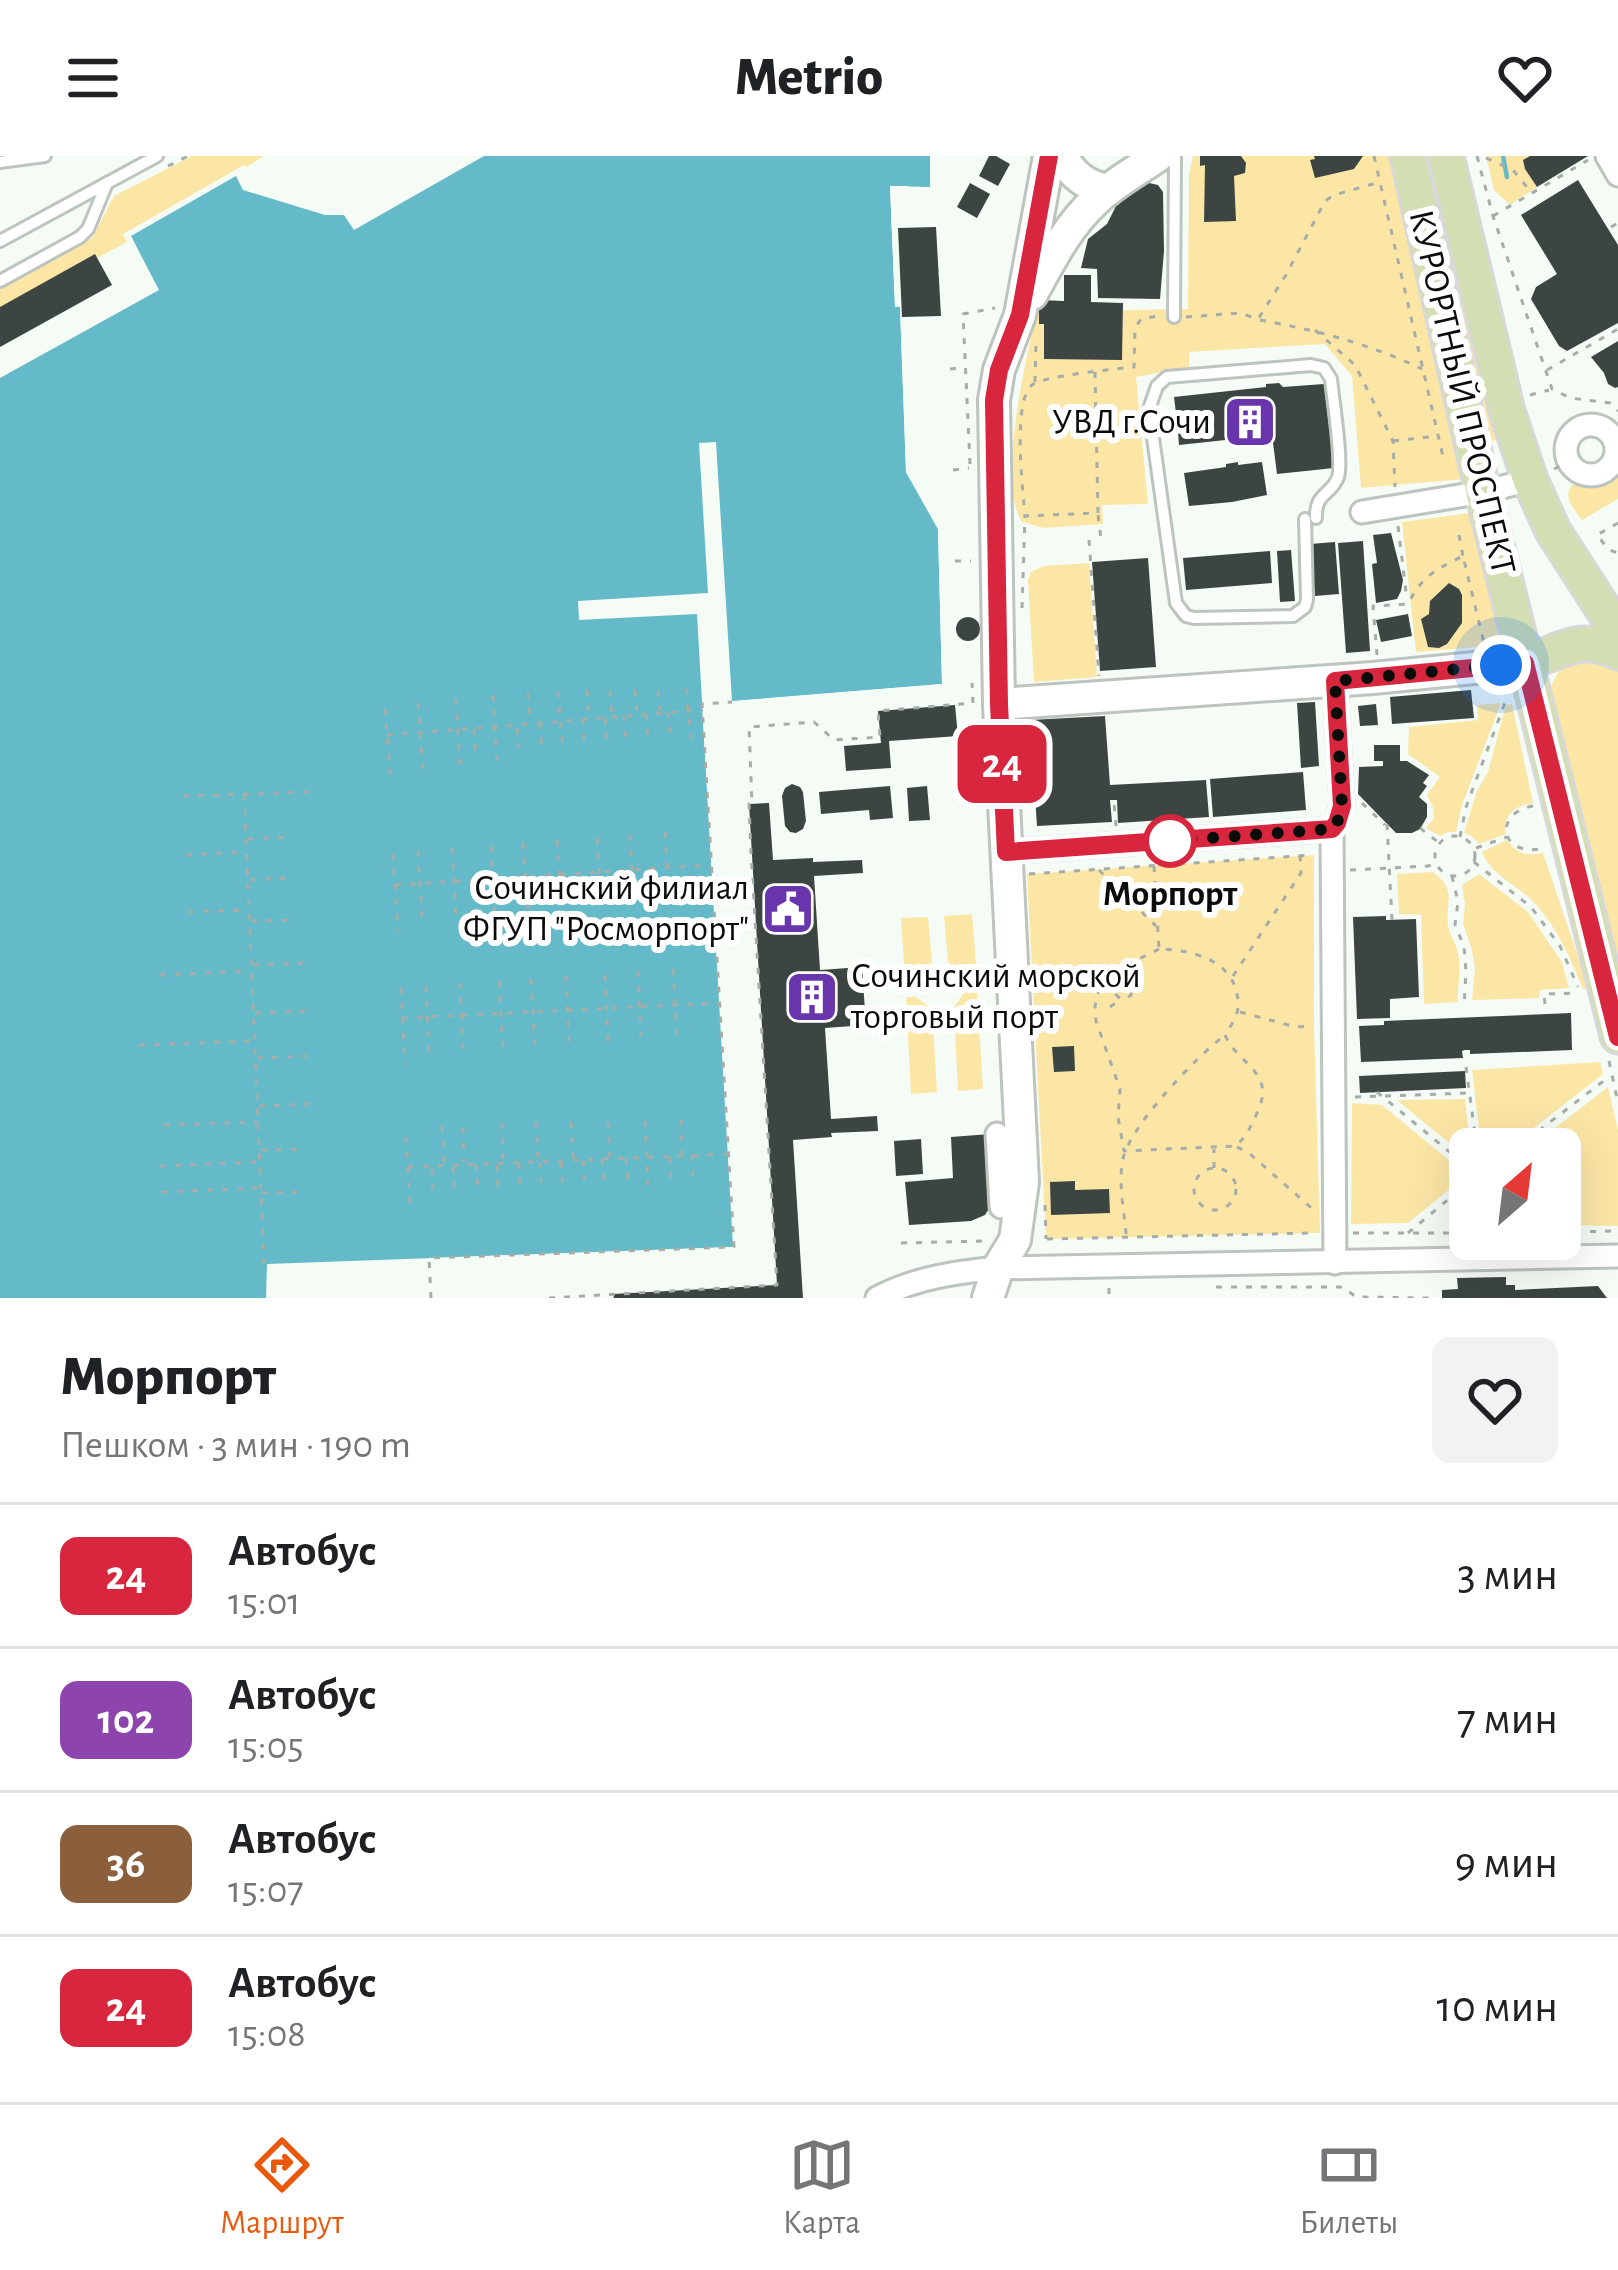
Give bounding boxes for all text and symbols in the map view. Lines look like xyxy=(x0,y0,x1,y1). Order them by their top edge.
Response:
icon: menu xyxy=(60,45,126,111)
icon: heart xyxy=(1492,45,1558,111)
text: Metrio xyxy=(735,51,883,105)
street label: КУРОРТНЫЙ ПРОСПЕКТ xyxy=(1403,206,1522,578)
building icon: УВД г.Сочи xyxy=(1222,394,1278,450)
place label: УВД г.Сочи xyxy=(1052,404,1211,440)
your location xyxy=(1471,635,1531,695)
line badge: 24 xyxy=(948,725,1056,803)
text: 24 xyxy=(982,743,1022,785)
marker: Морпорт xyxy=(1145,816,1195,866)
place label: Сочинский филиал ФГУП "Росморпорт" xyxy=(463,870,749,947)
place label: Морпорт xyxy=(1103,876,1238,912)
public building icon: Сочинский филиал ФГУП "Росморпорт" xyxy=(760,881,816,937)
place label: Сочинский морской торговый порт xyxy=(850,958,1141,1035)
building icon: Сочинский морской торговый порт xyxy=(784,969,840,1025)
north arrow xyxy=(1449,1128,1581,1260)
map controls xyxy=(1449,1128,1581,1260)
button: heart xyxy=(1432,1337,1558,1463)
text: Морпорт xyxy=(60,1348,276,1405)
text: Пешком · 3 мин · 190 m xyxy=(60,1426,411,1465)
text: Автобус xyxy=(228,1529,377,1574)
text: 3 мин xyxy=(1457,1553,1558,1598)
text: 24 xyxy=(106,1555,146,1597)
text: 15:01 xyxy=(228,1583,301,1622)
text: Автобус xyxy=(228,1673,377,1718)
text: 7 мин xyxy=(1457,1697,1558,1742)
text: 102 xyxy=(98,1699,154,1741)
text: 15:05 xyxy=(228,1727,304,1766)
text: Автобус xyxy=(228,1817,377,1862)
text: 9 мин xyxy=(1455,1841,1558,1886)
text: 36 xyxy=(107,1843,145,1885)
text: 15:07 xyxy=(228,1871,304,1910)
text: Автобус xyxy=(228,1961,377,2006)
text: 10 мин xyxy=(1437,1985,1558,2030)
text: 24 xyxy=(106,1987,146,2029)
text: 15:08 xyxy=(228,2015,306,2054)
tab: Маршрут xyxy=(220,2132,344,2244)
tab: Карта xyxy=(783,2132,860,2244)
tab: Билеты xyxy=(1300,2132,1398,2244)

